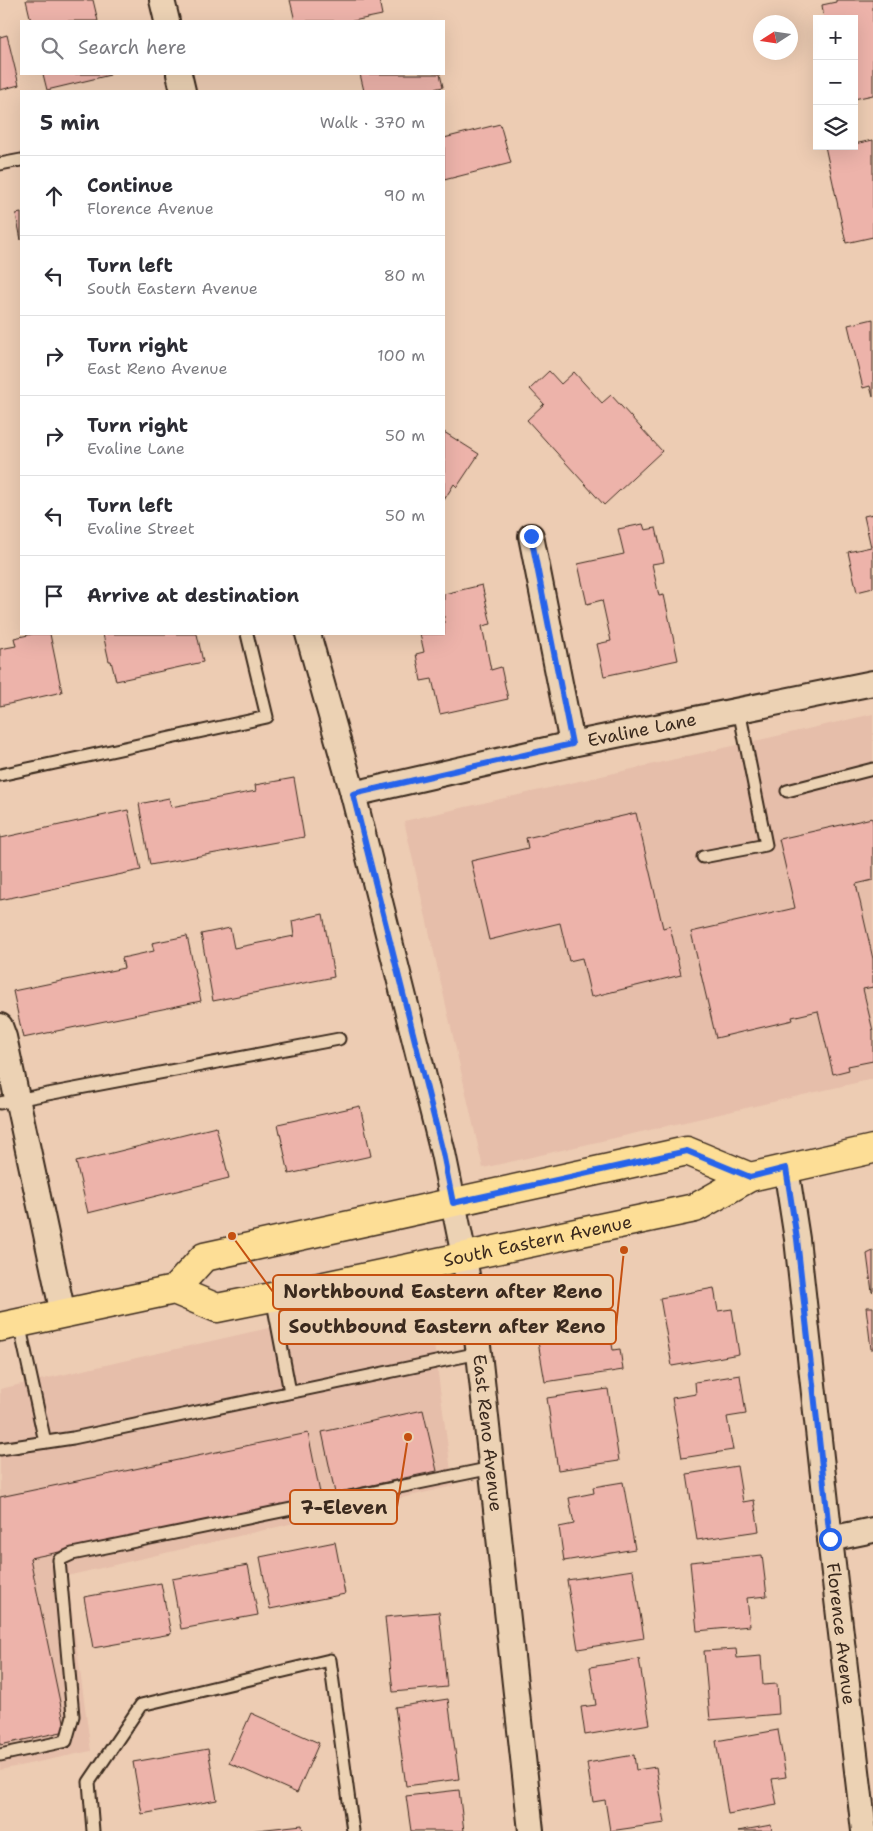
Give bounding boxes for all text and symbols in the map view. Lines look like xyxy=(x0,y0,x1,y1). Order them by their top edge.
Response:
north arrow xyxy=(753,15,798,60)
map controls xyxy=(813,15,858,150)
button: + xyxy=(813,15,858,60)
search box xyxy=(20,20,445,75)
icon: search xyxy=(38,34,66,62)
text: Search here xyxy=(78,35,187,60)
button: − xyxy=(813,60,858,105)
button: layers xyxy=(813,105,858,150)
text: 5 min xyxy=(40,109,100,137)
text: Walk · 370 m xyxy=(320,112,425,133)
text: Continue xyxy=(87,173,173,198)
icon: ahead xyxy=(40,182,68,210)
text: 90 m xyxy=(384,185,425,206)
text: Florence Avenue xyxy=(87,198,214,219)
text: Turn left xyxy=(87,253,173,278)
icon: left xyxy=(40,262,68,290)
text: 80 m xyxy=(384,265,425,286)
text: South Eastern Avenue xyxy=(87,278,258,299)
text: Turn right xyxy=(87,333,188,358)
icon: right xyxy=(40,342,68,370)
text: 100 m xyxy=(377,345,425,366)
text: East Reno Avenue xyxy=(87,358,227,379)
text: Turn right xyxy=(87,413,188,438)
icon: right xyxy=(40,422,68,450)
text: 50 m xyxy=(385,425,425,446)
text: Evaline Lane xyxy=(87,438,185,459)
text: Turn left xyxy=(87,493,173,518)
icon: left xyxy=(40,502,68,530)
text: 50 m xyxy=(385,505,425,526)
text: Evaline Street xyxy=(87,518,195,539)
route end xyxy=(520,525,543,548)
icon: arrive xyxy=(40,582,68,610)
text: Arrive at destination xyxy=(87,583,299,608)
street label: Evaline Lane xyxy=(586,707,698,753)
street label: South Eastern Avenue xyxy=(441,1210,634,1273)
callout: Northbound Eastern after Reno xyxy=(273,1275,613,1309)
text: Northbound Eastern after Reno xyxy=(283,1279,603,1304)
callout: Southbound Eastern after Reno xyxy=(279,1310,616,1344)
text: Southbound Eastern after Reno xyxy=(288,1314,606,1339)
street label: East Reno Avenue xyxy=(467,1353,508,1513)
callout: 7-Eleven xyxy=(290,1490,397,1524)
text: 7-Eleven xyxy=(301,1495,388,1520)
route start xyxy=(819,1528,842,1551)
street label: Florence Avenue xyxy=(821,1561,861,1706)

